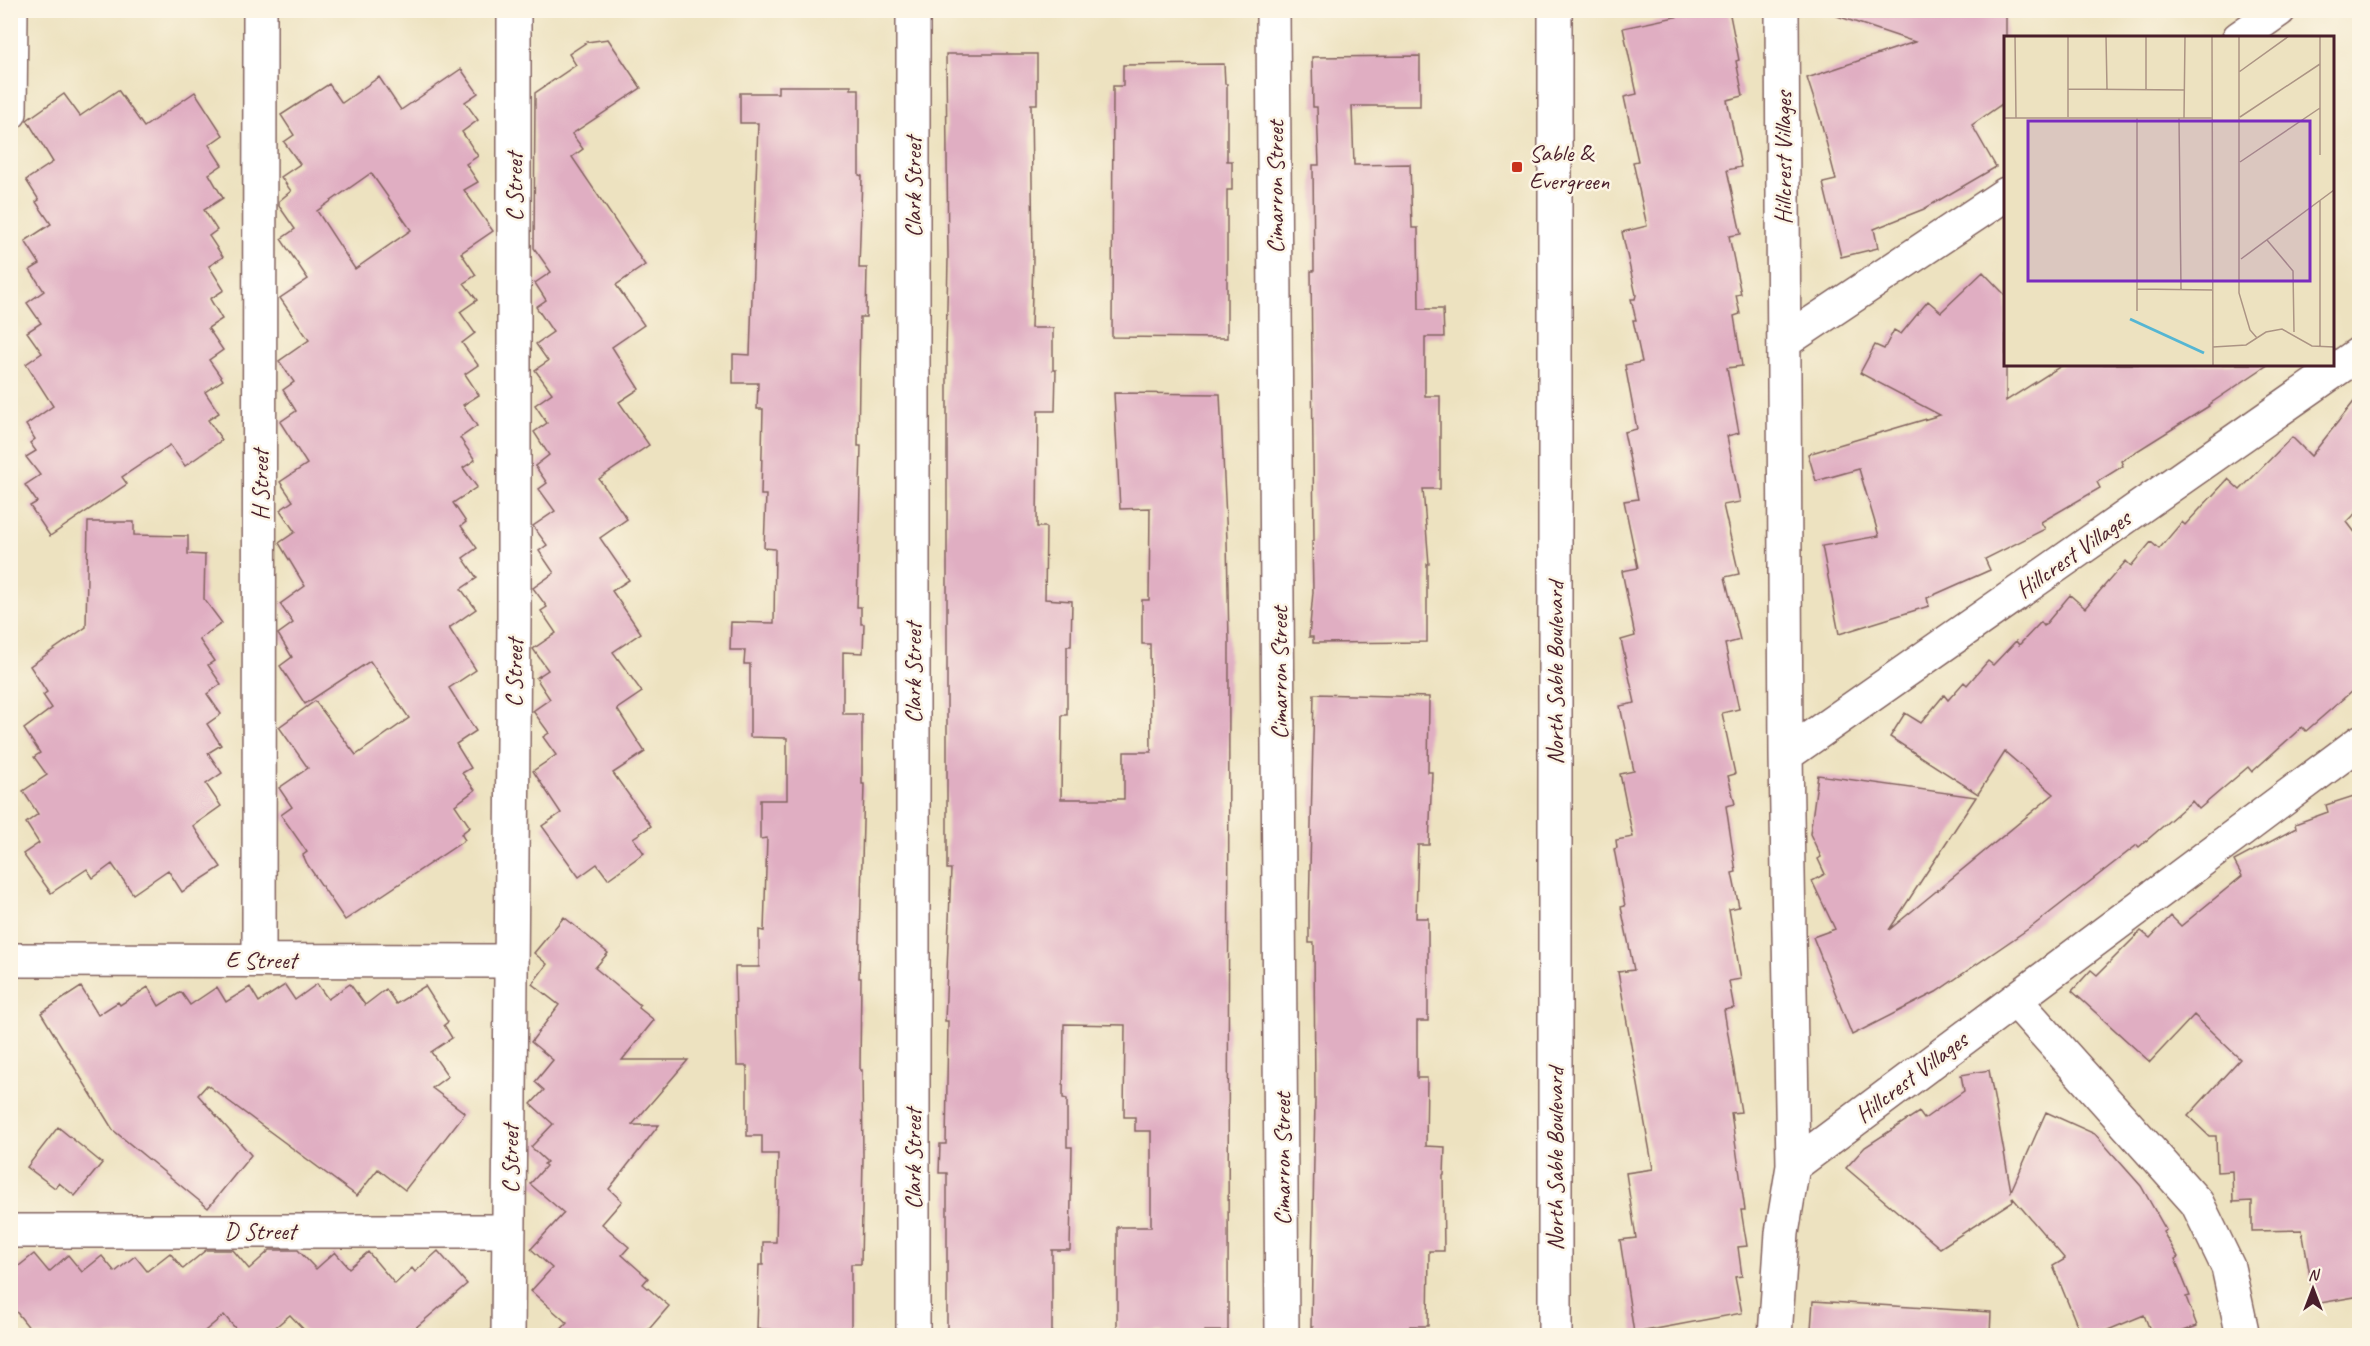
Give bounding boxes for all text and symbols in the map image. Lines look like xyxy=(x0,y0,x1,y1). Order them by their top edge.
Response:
inset map xyxy=(2004,36,2334,366)
street label: Hillcrest Villages xyxy=(1768,89,1798,225)
street label: Cimarron Street xyxy=(1260,118,1290,254)
street label: Clark Street xyxy=(898,133,928,238)
place label: Sable & Evergreen xyxy=(1529,138,1610,196)
street label: C Street xyxy=(499,149,529,221)
marker: Sable & Evergreen xyxy=(1510,160,1524,174)
street label: H Street xyxy=(245,446,275,521)
street label: Hillcrest Villages xyxy=(2010,502,2138,604)
street label: North Sable Boulevard xyxy=(1540,578,1570,765)
street label: Cimarron Street xyxy=(1264,604,1294,740)
street label: Clark Street xyxy=(898,619,928,724)
street label: C Street xyxy=(498,635,530,708)
street label: E Street xyxy=(226,945,299,975)
street label: Hillcrest Villages xyxy=(1849,1023,1975,1129)
street label: North Sable Boulevard xyxy=(1540,1064,1570,1251)
street label: Cimarron Street xyxy=(1267,1090,1297,1226)
street label: Clark Street xyxy=(898,1105,928,1210)
street label: C Street xyxy=(495,1121,525,1193)
street label: D Street xyxy=(224,1216,299,1246)
north arrow xyxy=(2283,1259,2343,1319)
text: N xyxy=(2308,1265,2321,1285)

